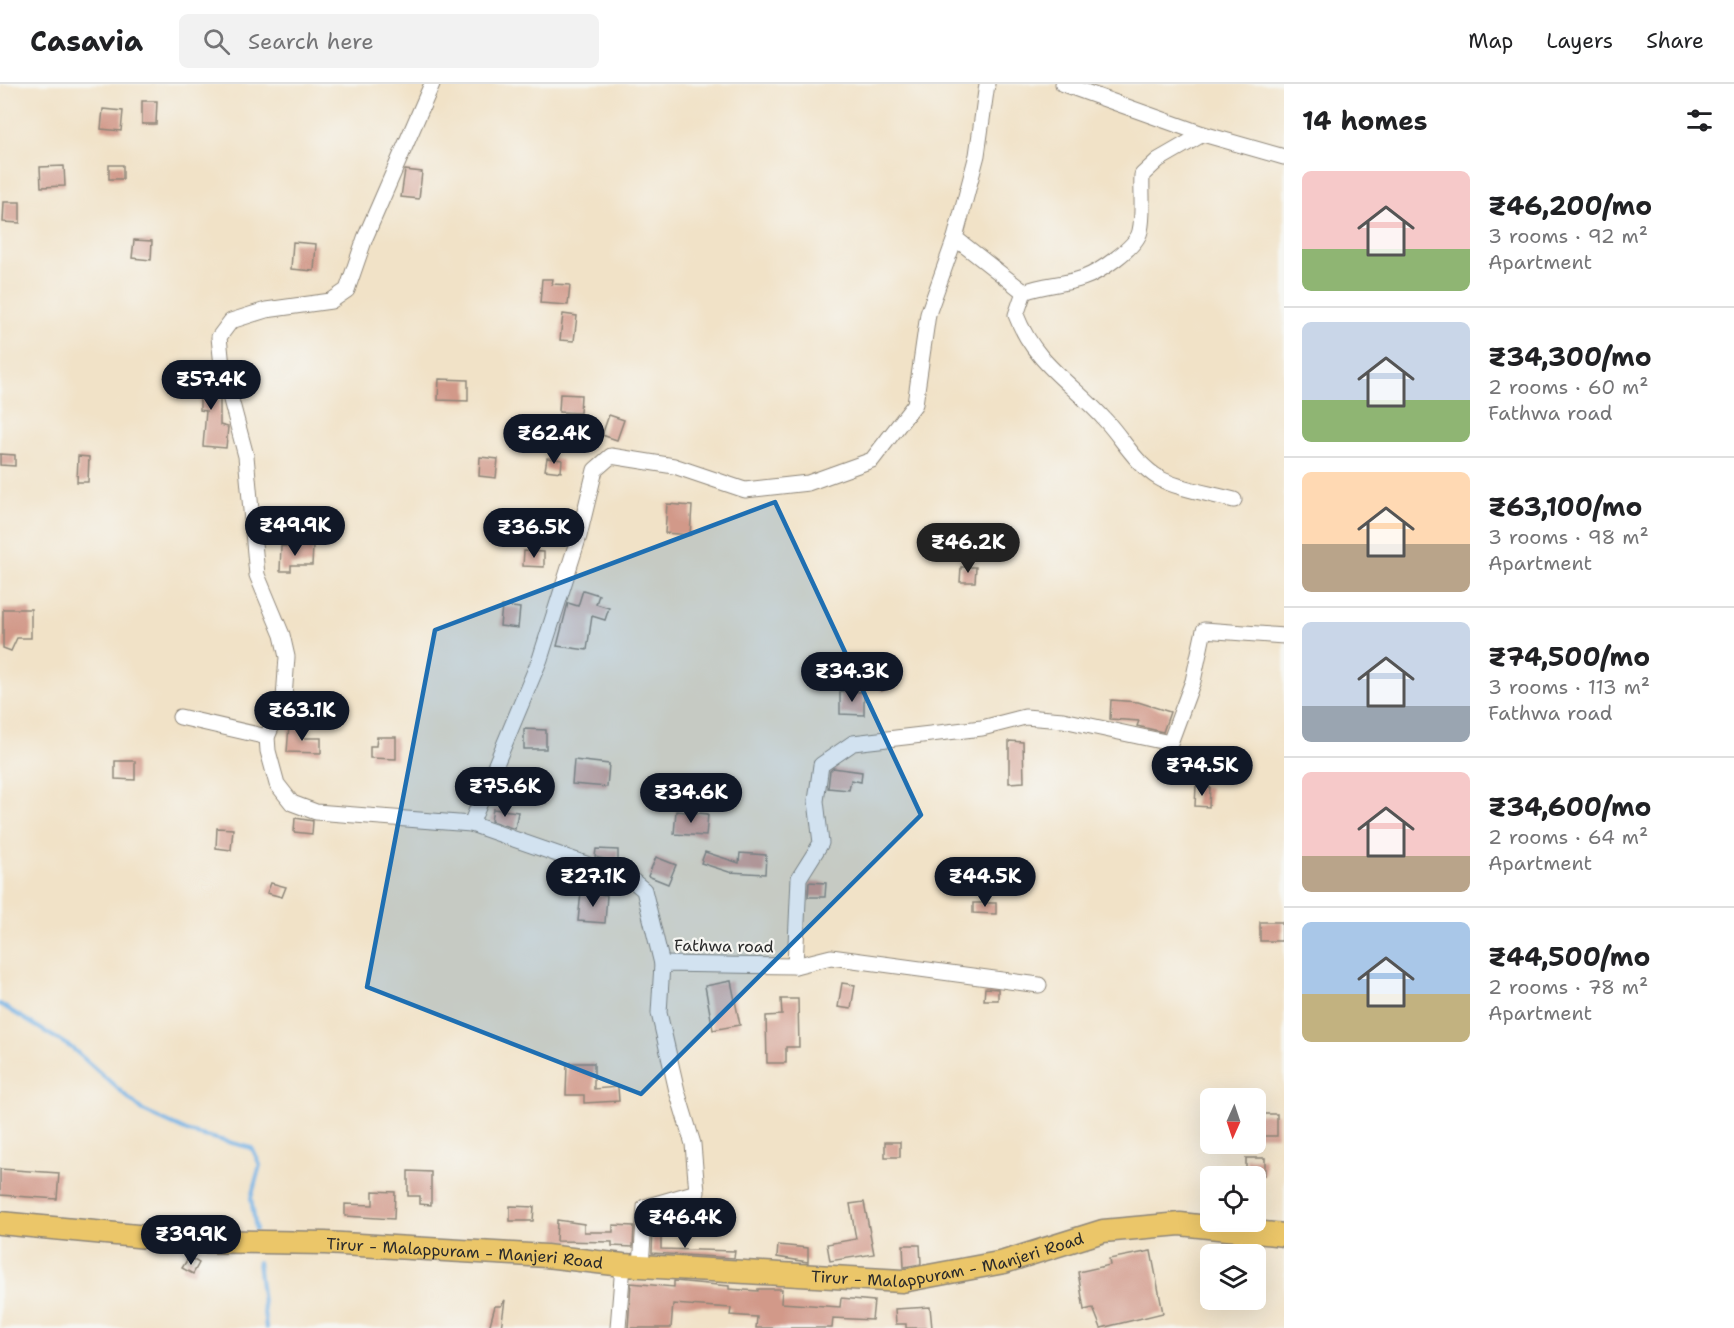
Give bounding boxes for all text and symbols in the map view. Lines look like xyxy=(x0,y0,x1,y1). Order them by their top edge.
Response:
search box xyxy=(179,14,599,68)
text: Casavia xyxy=(30,22,143,60)
icon: search xyxy=(200,25,233,58)
text: Search here xyxy=(248,27,374,56)
text: Map xyxy=(1468,27,1513,55)
text: Layers xyxy=(1546,27,1613,55)
text: Share xyxy=(1646,27,1704,55)
text: 14 homes xyxy=(1302,103,1428,138)
icon: filters xyxy=(1683,104,1716,137)
text: ₹46,200/mo xyxy=(1488,188,1652,223)
icon: home xyxy=(1350,195,1422,267)
text: 3 rooms · 92 m² xyxy=(1488,223,1648,249)
text: Apartment xyxy=(1488,249,1592,275)
text: ₹34,300/mo xyxy=(1488,339,1652,374)
icon: home xyxy=(1350,346,1422,418)
pin: ₹57.4K xyxy=(162,360,260,411)
text: ₹57.4K xyxy=(176,366,246,392)
text: 2 rooms · 60 m² xyxy=(1488,374,1648,400)
text: Fathwa road xyxy=(1488,400,1613,426)
pin: ₹62.4K xyxy=(505,414,603,465)
text: ₹62.4K xyxy=(517,420,591,446)
text: ₹63,100/mo xyxy=(1488,489,1642,524)
icon: home xyxy=(1350,496,1422,568)
pin: ₹49.9K xyxy=(246,506,344,557)
pin: ₹36.5K xyxy=(485,508,583,559)
text: ₹49.9K xyxy=(259,512,331,538)
text: ₹36.5K xyxy=(497,514,571,540)
pin: ₹46.2K xyxy=(919,523,1017,574)
text: 3 rooms · 98 m² xyxy=(1488,524,1649,550)
text: ₹46.2K xyxy=(931,529,1005,555)
text: Apartment xyxy=(1488,550,1592,576)
text: ₹74,500/mo xyxy=(1488,639,1650,674)
icon: home xyxy=(1350,646,1422,718)
pin: ₹34.3K xyxy=(803,652,901,703)
text: ₹34.3K xyxy=(815,658,889,684)
text: 3 rooms · 113 m² xyxy=(1488,674,1650,700)
pin: ₹63.1K xyxy=(253,691,351,742)
text: ₹63.1K xyxy=(268,697,336,723)
text: Fathwa road xyxy=(1488,700,1613,726)
pin: ₹74.5K xyxy=(1153,746,1251,797)
text: ₹74.5K xyxy=(1166,752,1238,778)
pin: ₹75.6K xyxy=(456,767,554,818)
text: ₹75.6K xyxy=(469,773,541,799)
pin: ₹34.6K xyxy=(642,773,740,824)
text: ₹34.6K xyxy=(654,779,728,805)
text: ₹34,600/mo xyxy=(1488,789,1652,824)
icon: home xyxy=(1350,796,1422,868)
text: 2 rooms · 64 m² xyxy=(1488,824,1648,850)
text: Apartment xyxy=(1488,850,1592,876)
pin: ₹27.1K xyxy=(544,857,642,908)
pin: ₹44.5K xyxy=(936,857,1034,908)
text: ₹27.1K xyxy=(560,863,626,889)
text: ₹44.5K xyxy=(949,863,1021,889)
street label: Fathwa road xyxy=(674,935,774,957)
text: ₹44,500/mo xyxy=(1488,939,1650,974)
icon: home xyxy=(1350,946,1422,1018)
text: 2 rooms · 78 m² xyxy=(1488,974,1648,1000)
text: Apartment xyxy=(1488,1000,1592,1026)
north arrow xyxy=(1200,1088,1266,1154)
map controls xyxy=(1200,1088,1266,1310)
button: locate xyxy=(1200,1166,1266,1232)
pin: ₹46.4K xyxy=(636,1198,734,1249)
text: ₹46.4K xyxy=(648,1204,722,1230)
pin: ₹39.9K xyxy=(142,1215,240,1266)
text: ₹39.9K xyxy=(155,1221,227,1247)
street label: Tirur - Malappuram - Manjeri Road xyxy=(811,1227,1086,1292)
street label: Tirur - Malappuram - Manjeri Road xyxy=(326,1233,604,1273)
button: layers xyxy=(1200,1244,1266,1310)

